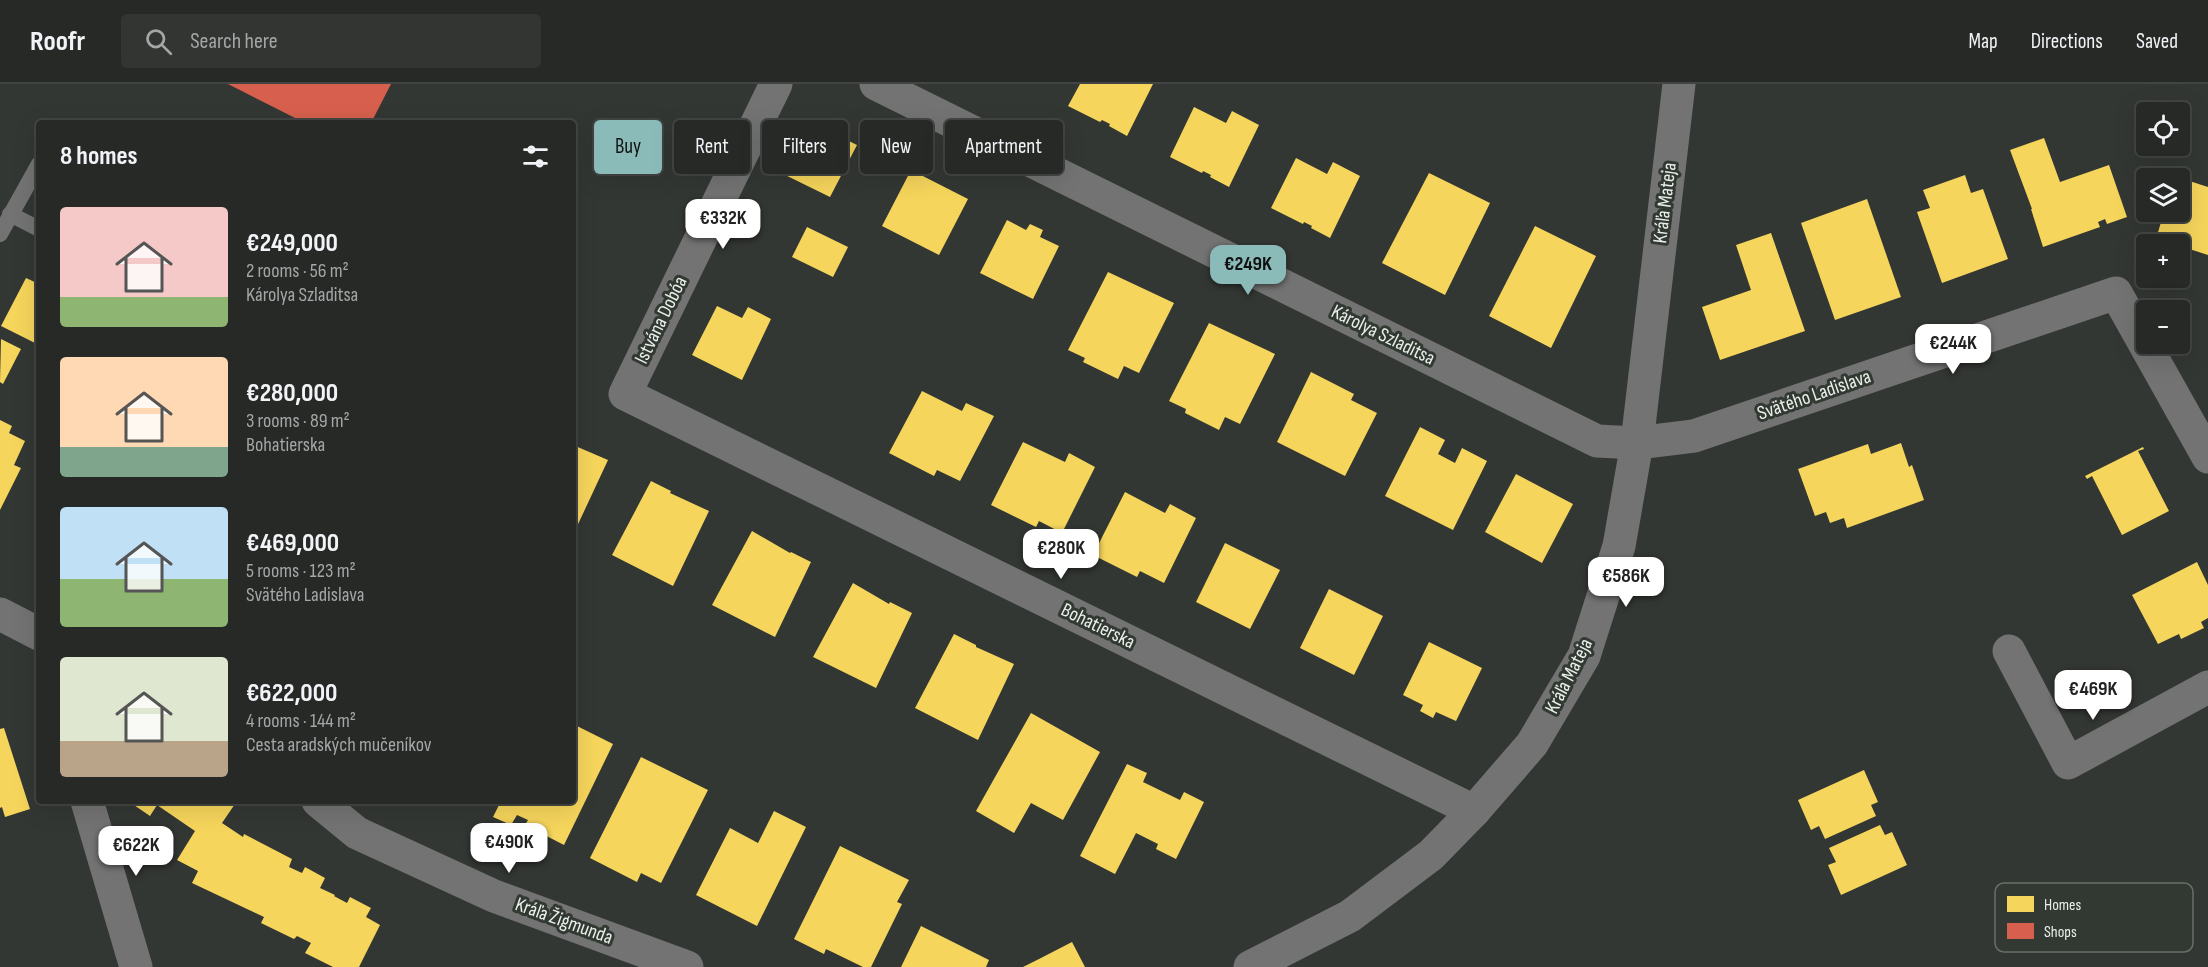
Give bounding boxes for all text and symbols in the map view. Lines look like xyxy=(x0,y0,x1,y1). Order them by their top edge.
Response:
search box xyxy=(121,14,541,68)
text: Roofr xyxy=(30,25,85,58)
icon: search xyxy=(142,25,175,58)
text: Search here xyxy=(190,28,278,55)
text: Map xyxy=(1968,29,1998,54)
text: Directions xyxy=(2031,29,2103,54)
text: Saved xyxy=(2136,29,2178,54)
map controls xyxy=(2136,102,2190,354)
button: locate xyxy=(2136,102,2190,156)
chip: Buy xyxy=(594,120,662,174)
chip: Rent xyxy=(674,120,750,174)
chip: Filters xyxy=(762,120,848,174)
chip: New xyxy=(860,120,933,174)
chip: Apartment xyxy=(945,120,1063,174)
icon: filters xyxy=(519,140,552,173)
text: 8 homes xyxy=(60,141,138,172)
street label: Kráľa Mateja xyxy=(1648,161,1682,245)
button: layers xyxy=(2136,168,2190,222)
pin: €332K xyxy=(681,199,765,250)
text: €332K xyxy=(699,206,747,230)
text: €249,000 xyxy=(246,228,338,259)
icon: home xyxy=(108,231,180,303)
button: + xyxy=(2136,234,2190,288)
pin: €249K xyxy=(1206,245,1290,296)
text: €249K xyxy=(1224,252,1272,276)
text: 2 rooms · 56 m² xyxy=(246,259,349,283)
street label: Istvána Dobóa xyxy=(630,272,692,368)
text: Károlya Szladitsa xyxy=(246,283,358,307)
street label: Károlya Szladitsa xyxy=(1327,300,1439,370)
button: − xyxy=(2136,300,2190,354)
pin: €244K xyxy=(1911,324,1995,375)
text: €244K xyxy=(1929,331,1977,355)
street label: Svätého Ladislava xyxy=(1754,364,1874,426)
text: €280,000 xyxy=(246,378,338,409)
icon: home xyxy=(108,381,180,453)
text: 3 rooms · 89 m² xyxy=(246,409,350,433)
text: Bohatierska xyxy=(246,433,325,457)
text: €469,000 xyxy=(246,528,339,559)
pin: €280K xyxy=(1019,529,1103,580)
icon: home xyxy=(108,531,180,603)
text: €280K xyxy=(1037,536,1085,560)
pin: €586K xyxy=(1584,557,1668,608)
text: 5 rooms · 123 m² xyxy=(246,559,356,583)
text: €586K xyxy=(1602,564,1650,588)
text: Svätého Ladislava xyxy=(246,583,364,607)
street label: Bohatierska xyxy=(1057,598,1139,654)
street label: Kráľa Mateja xyxy=(1540,634,1598,718)
pin: €469K xyxy=(2051,670,2135,721)
text: €469K xyxy=(2069,677,2117,701)
text: €622,000 xyxy=(246,678,337,709)
icon: home xyxy=(108,681,180,753)
text: 4 rooms · 144 m² xyxy=(246,709,356,733)
text: Cesta aradských mučeníkov xyxy=(246,733,432,757)
pin: €490K xyxy=(467,823,551,874)
pin: €622K xyxy=(94,826,178,877)
text: €490K xyxy=(485,830,534,854)
text: €622K xyxy=(112,833,160,857)
legend xyxy=(1995,883,2193,952)
street label: Kráľa Žigmunda xyxy=(512,892,616,950)
text: Homes xyxy=(2044,896,2081,915)
text: Shops xyxy=(2044,923,2077,942)

